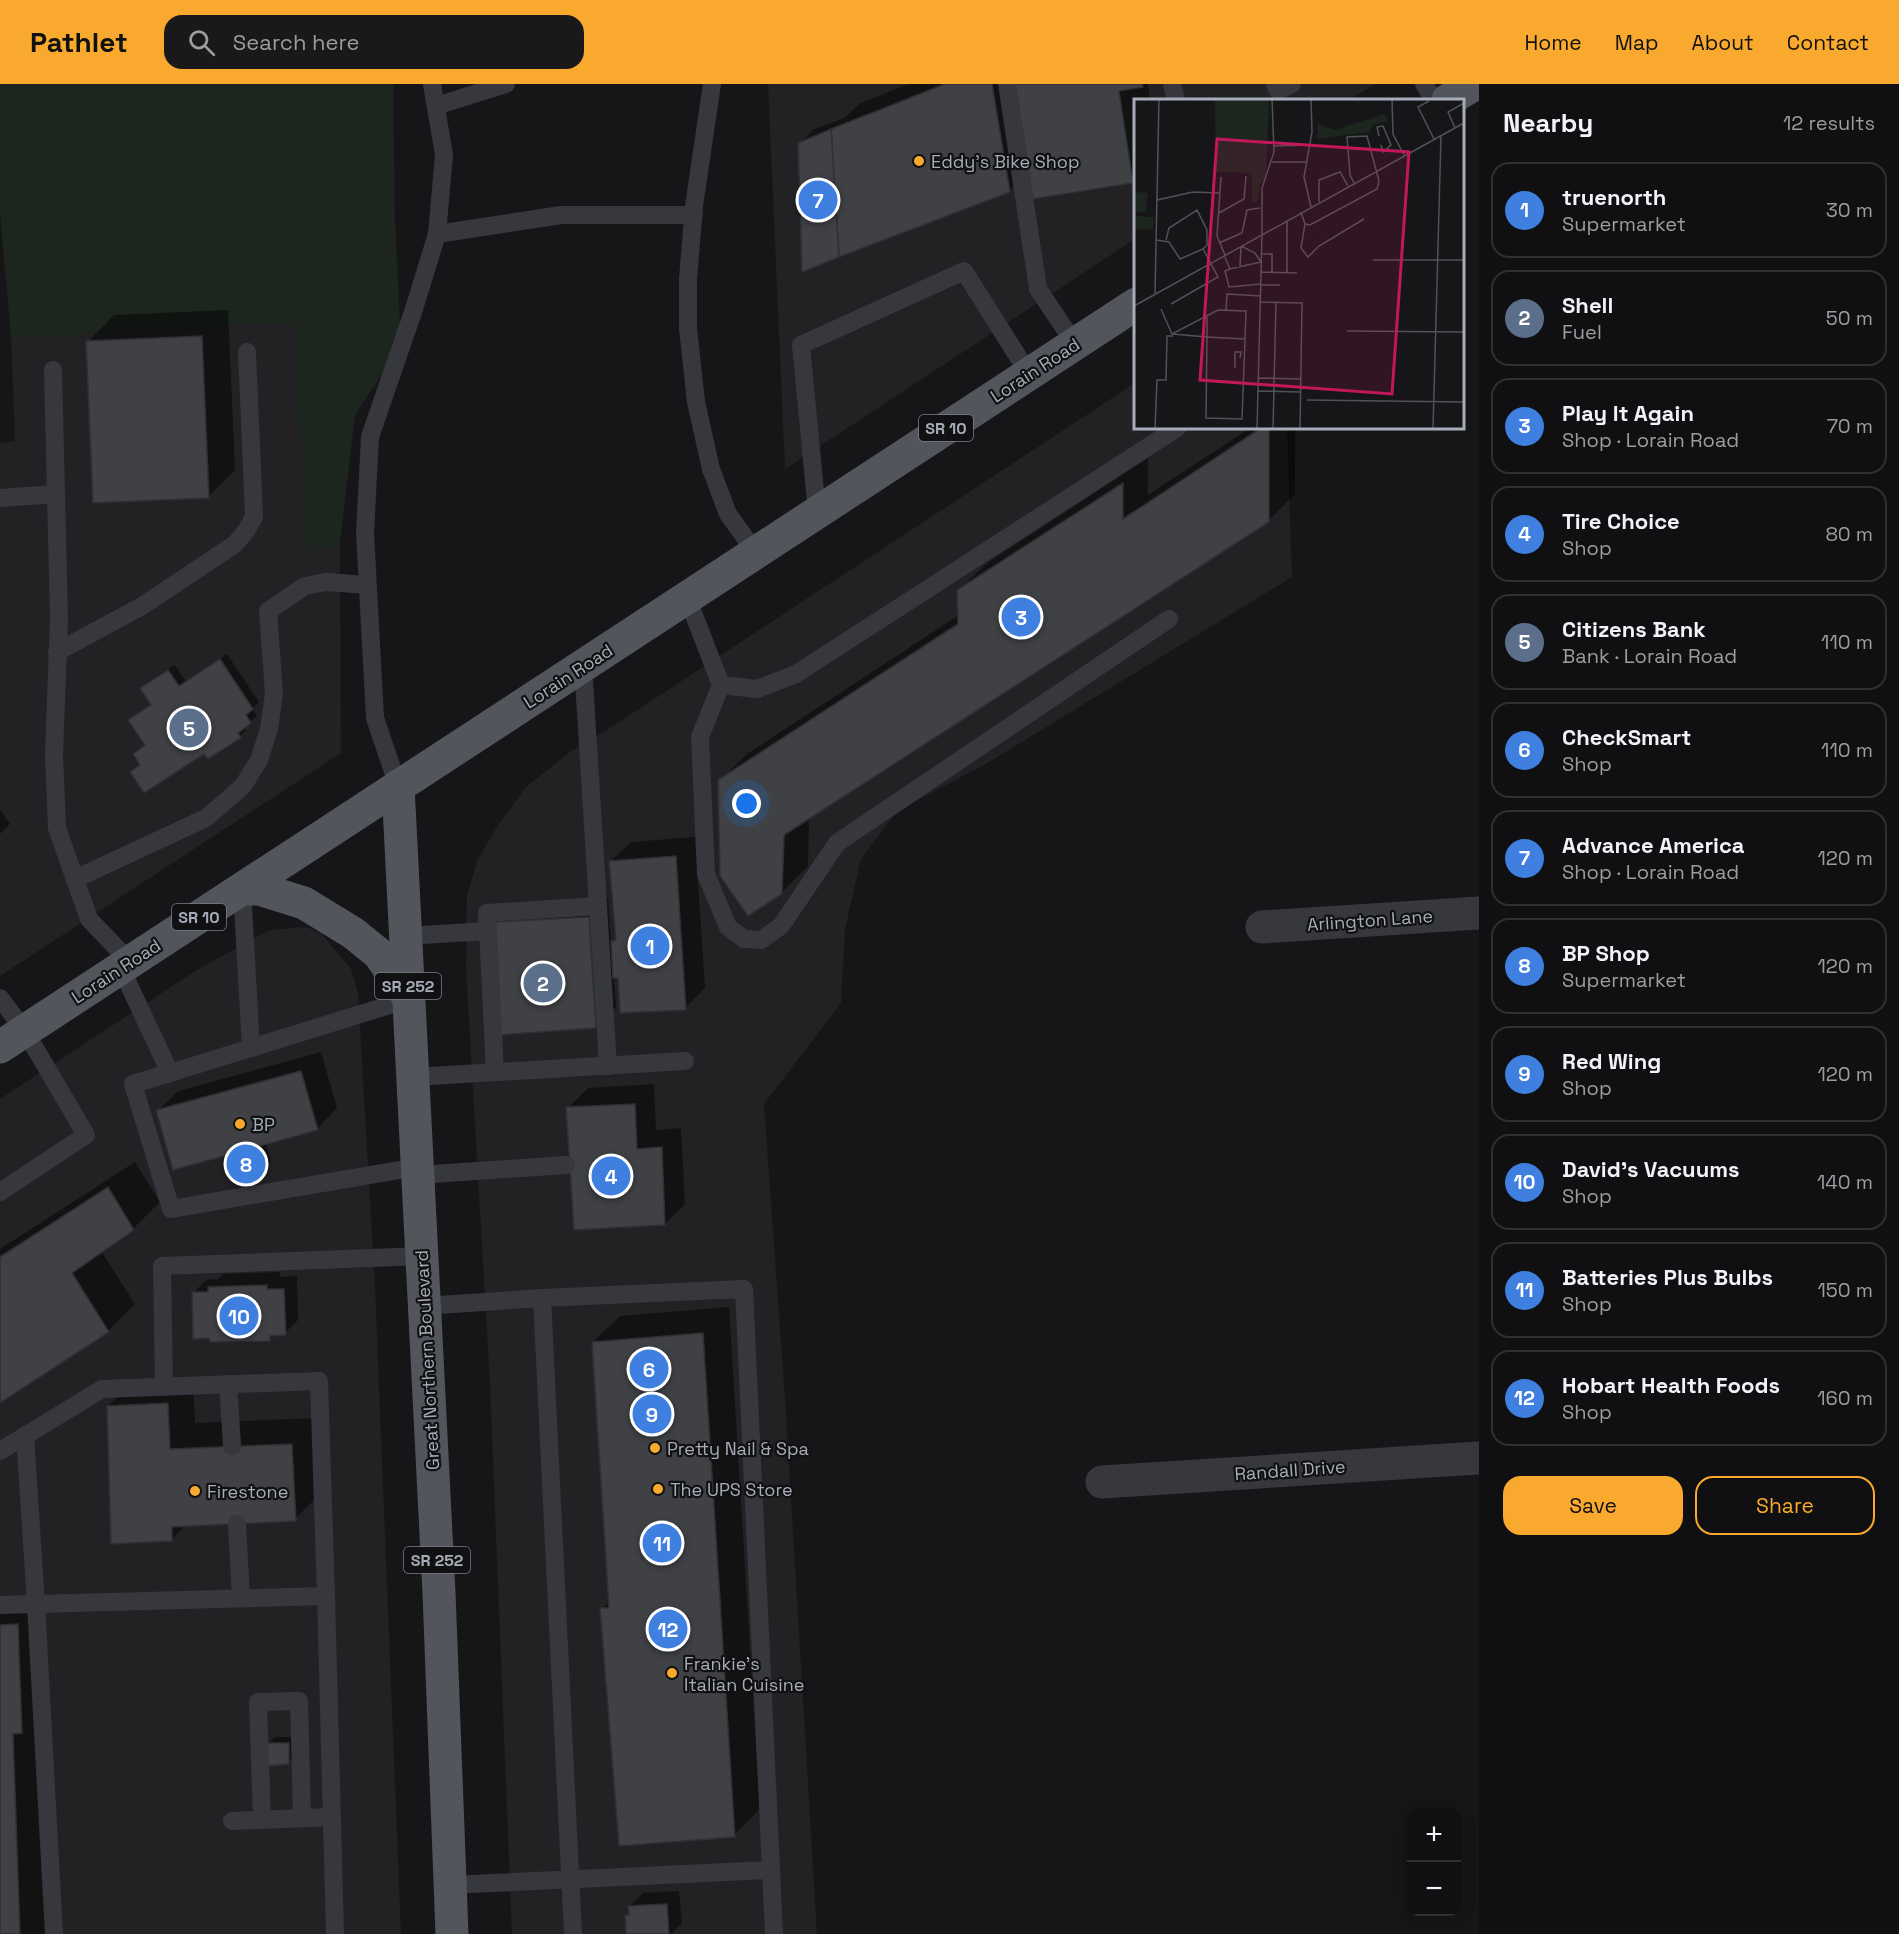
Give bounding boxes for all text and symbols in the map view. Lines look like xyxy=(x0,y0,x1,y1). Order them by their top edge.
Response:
search box xyxy=(164,15,584,69)
text: Pathlet xyxy=(30,24,128,60)
icon: search xyxy=(185,26,218,59)
text: Search here xyxy=(233,28,360,56)
text: Home xyxy=(1524,29,1582,56)
text: Map xyxy=(1615,29,1659,56)
text: About xyxy=(1692,29,1754,56)
text: Contact xyxy=(1787,29,1869,56)
inset map xyxy=(1134,99,1464,429)
text: Nearby xyxy=(1503,106,1593,140)
text: 12 results xyxy=(1783,110,1875,136)
place label: Eddy's Bike Shop xyxy=(931,150,1079,173)
marker: Eddy's Bike Shop xyxy=(912,154,926,168)
pin: 7 xyxy=(798,178,838,222)
text: truenorth xyxy=(1562,183,1666,211)
text: 1 xyxy=(1520,197,1529,223)
text: 30 m xyxy=(1826,197,1873,223)
text: Supermarket xyxy=(1562,211,1686,237)
text: Shell xyxy=(1562,291,1613,319)
text: 2 xyxy=(1519,305,1530,331)
text: 50 m xyxy=(1826,305,1873,331)
text: Fuel xyxy=(1562,319,1602,345)
street label: Lorain Road xyxy=(986,333,1084,407)
text: Play It Again xyxy=(1562,399,1694,427)
text: 3 xyxy=(1518,413,1531,439)
text: 70 m xyxy=(1827,413,1873,439)
road number: SR 10 xyxy=(919,415,973,441)
text: Shop · Lorain Road xyxy=(1562,427,1739,453)
text: Tire Choice xyxy=(1562,507,1680,535)
text: 4 xyxy=(1518,521,1531,547)
text: 80 m xyxy=(1825,521,1873,547)
text: Shop xyxy=(1562,535,1612,561)
pin: 3 xyxy=(1002,594,1040,640)
text: Citizens Bank xyxy=(1562,615,1706,643)
text: 5 xyxy=(1519,629,1531,655)
text: 110 m xyxy=(1821,629,1873,655)
street label: Lorain Road xyxy=(519,639,617,713)
text: Bank · Lorain Road xyxy=(1562,643,1737,669)
pin: 5 xyxy=(170,706,208,750)
text: CheckSmart xyxy=(1562,723,1691,751)
text: 6 xyxy=(1518,737,1531,763)
text: 110 m xyxy=(1821,737,1873,763)
text: Shop xyxy=(1562,751,1612,777)
your location xyxy=(732,789,761,818)
text: Advance America xyxy=(1562,831,1745,859)
text: 7 xyxy=(1519,845,1530,871)
text: 120 m xyxy=(1817,845,1873,871)
text: Shop · Lorain Road xyxy=(1562,859,1739,885)
road number: SR 10 xyxy=(172,904,226,930)
street label: Arlington Lane xyxy=(1306,904,1434,936)
pin: 1 xyxy=(630,924,670,968)
street label: Lorain Road xyxy=(67,934,165,1008)
text: BP Shop xyxy=(1562,939,1650,967)
text: 8 xyxy=(1519,953,1531,979)
text: 120 m xyxy=(1817,953,1873,979)
pin: 2 xyxy=(524,960,562,1006)
text: Supermarket xyxy=(1562,967,1686,993)
road number: SR 252 xyxy=(375,973,441,999)
text: Red Wing xyxy=(1562,1047,1661,1075)
text: 9 xyxy=(1518,1061,1531,1087)
text: 120 m xyxy=(1817,1061,1873,1087)
text: Shop xyxy=(1562,1075,1612,1101)
place label: BP xyxy=(252,1113,275,1136)
marker: BP xyxy=(233,1117,247,1131)
pin: 8 xyxy=(226,1142,266,1186)
pin: 4 xyxy=(592,1154,630,1198)
text: David's Vacuums xyxy=(1562,1155,1740,1183)
text: 10 xyxy=(1514,1169,1536,1195)
text: 140 m xyxy=(1817,1169,1873,1195)
text: Shop xyxy=(1562,1183,1612,1209)
street label: Great Northern Boulevard xyxy=(410,1249,444,1471)
text: Batteries Plus Bulbs xyxy=(1562,1263,1773,1291)
text: 11 xyxy=(1515,1277,1534,1303)
text: 150 m xyxy=(1818,1277,1873,1303)
text: Shop xyxy=(1562,1291,1612,1317)
pin: 10 xyxy=(220,1294,258,1338)
pin: 6 xyxy=(630,1346,668,1392)
text: Hobart Health Foods xyxy=(1562,1371,1780,1399)
text: 12 xyxy=(1514,1385,1535,1411)
text: 160 m xyxy=(1817,1385,1873,1411)
pin: 9 xyxy=(632,1392,672,1436)
text: Shop xyxy=(1562,1399,1612,1425)
place label: Pretty Nail & Spa xyxy=(667,1437,809,1460)
marker: Pretty Nail & Spa xyxy=(648,1441,662,1455)
street label: Randall Drive xyxy=(1234,1455,1346,1485)
button: Save xyxy=(1503,1476,1683,1535)
button: Share xyxy=(1695,1476,1875,1535)
place label: The UPS Store xyxy=(670,1478,793,1501)
place label: Firestone xyxy=(207,1480,288,1503)
marker: The UPS Store xyxy=(651,1482,665,1496)
marker: Firestone xyxy=(188,1484,202,1498)
pin: 11 xyxy=(642,1520,682,1566)
road number: SR 252 xyxy=(404,1547,470,1573)
pin: 12 xyxy=(648,1606,688,1652)
place label: Frankie's Italian Cuisine xyxy=(684,1652,804,1696)
marker: Frankie's Italian Cuisine xyxy=(665,1666,679,1680)
map controls xyxy=(1407,1808,1461,1916)
button: + xyxy=(1407,1808,1461,1862)
button: − xyxy=(1407,1862,1461,1916)

